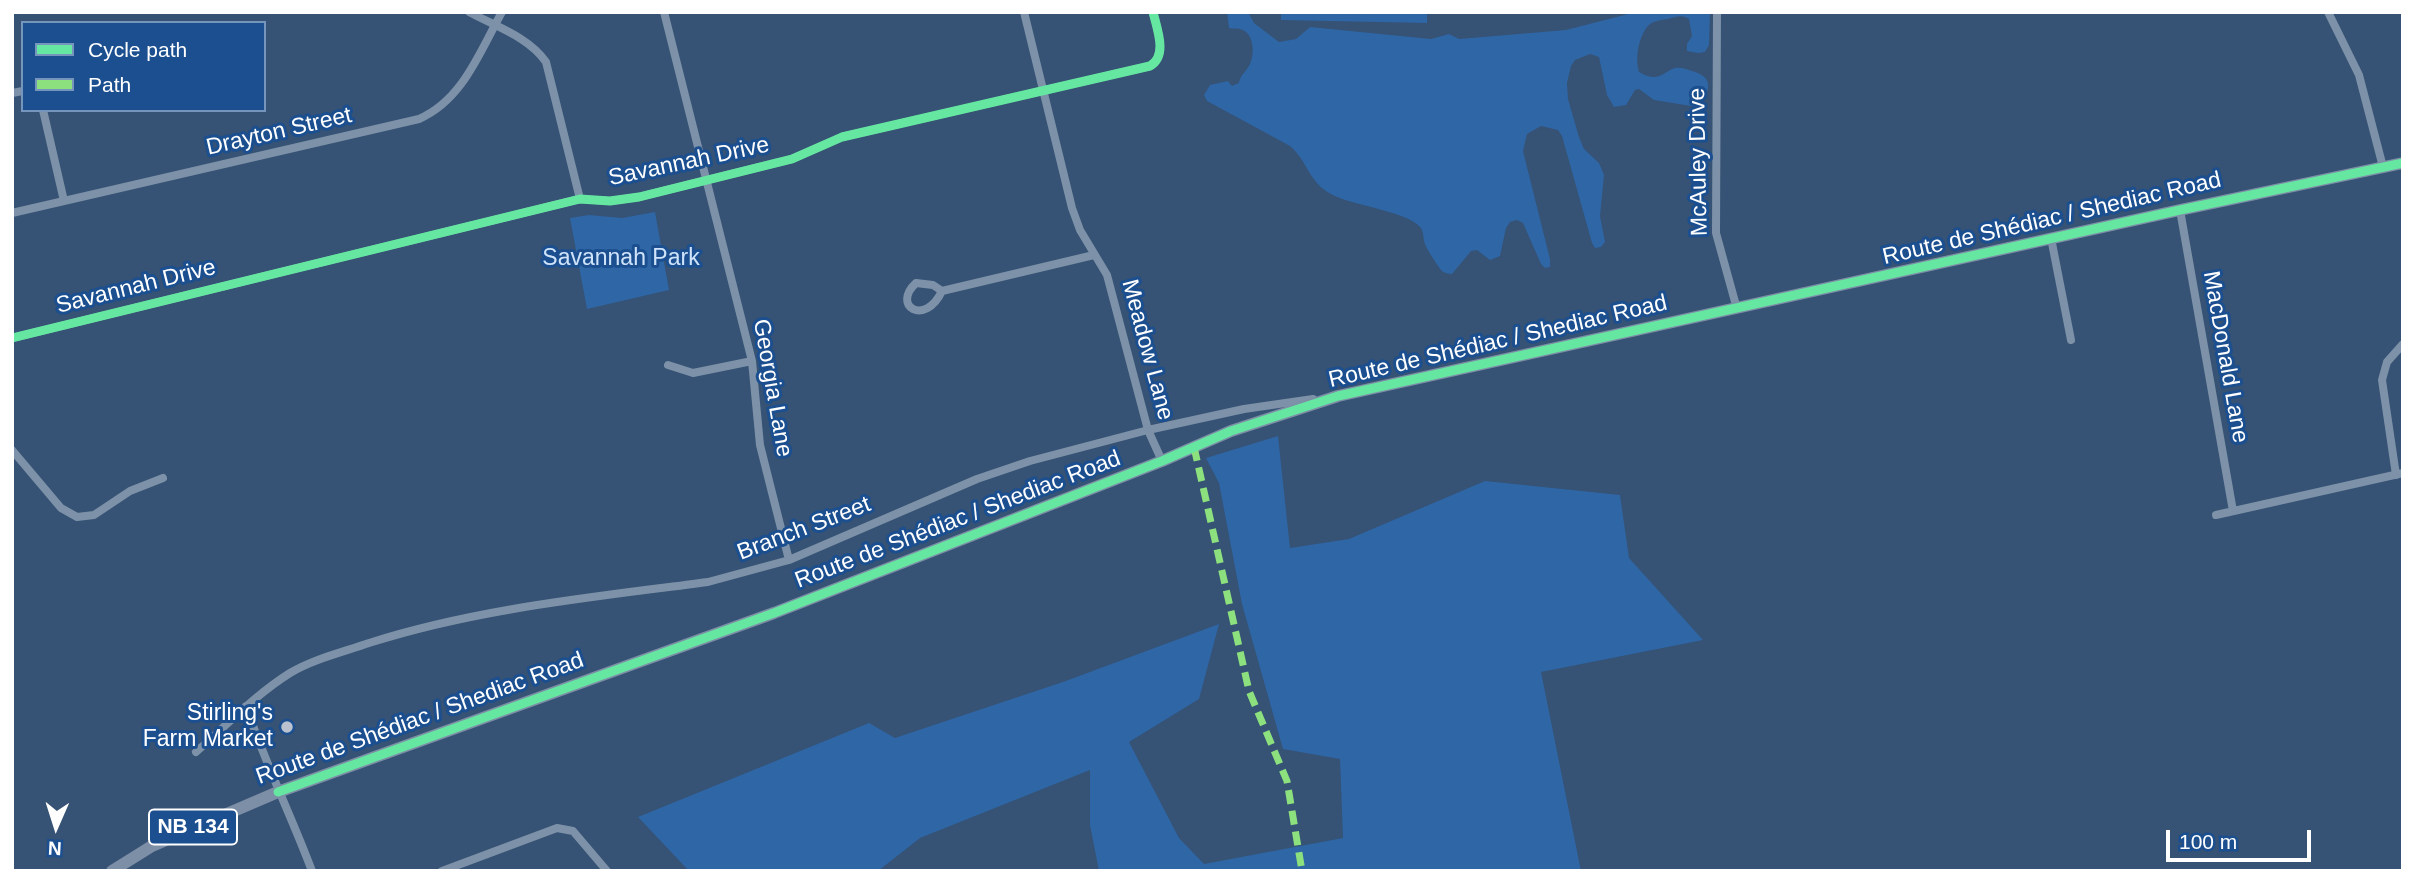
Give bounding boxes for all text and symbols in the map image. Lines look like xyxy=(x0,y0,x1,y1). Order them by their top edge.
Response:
legend xyxy=(21,21,266,112)
text: Cycle path xyxy=(88,38,187,61)
text: Path xyxy=(88,73,131,96)
street label: McAuley Drive xyxy=(1684,88,1714,236)
street label: Drayton Street xyxy=(204,102,354,162)
street label: Savannah Drive xyxy=(606,131,772,193)
street label: Route de Shédiac / Shediac Road xyxy=(1880,167,2224,271)
park label: Savannah Park xyxy=(542,245,700,273)
street label: Savannah Drive xyxy=(53,254,219,320)
street label: MacDonald Lane xyxy=(2196,269,2254,445)
street label: Meadow Lane xyxy=(1115,277,1179,423)
street label: Route de Shédiac / Shediac Road xyxy=(1326,290,1670,394)
street label: Georgia Lane xyxy=(746,317,798,459)
street label: Route de Shédiac / Shediac Road xyxy=(791,445,1125,595)
street label: Branch Street xyxy=(733,491,875,567)
street label: Route de Shédiac / Shediac Road xyxy=(252,647,588,791)
place label: Stirling's Farm Market xyxy=(143,700,273,754)
marker: Stirling's Farm Market xyxy=(279,719,295,735)
north arrow xyxy=(21,792,91,862)
road number: NB 134 xyxy=(149,810,237,844)
scale bar xyxy=(2170,816,2315,860)
text: 100 m xyxy=(2179,830,2237,853)
text: N xyxy=(47,838,62,859)

